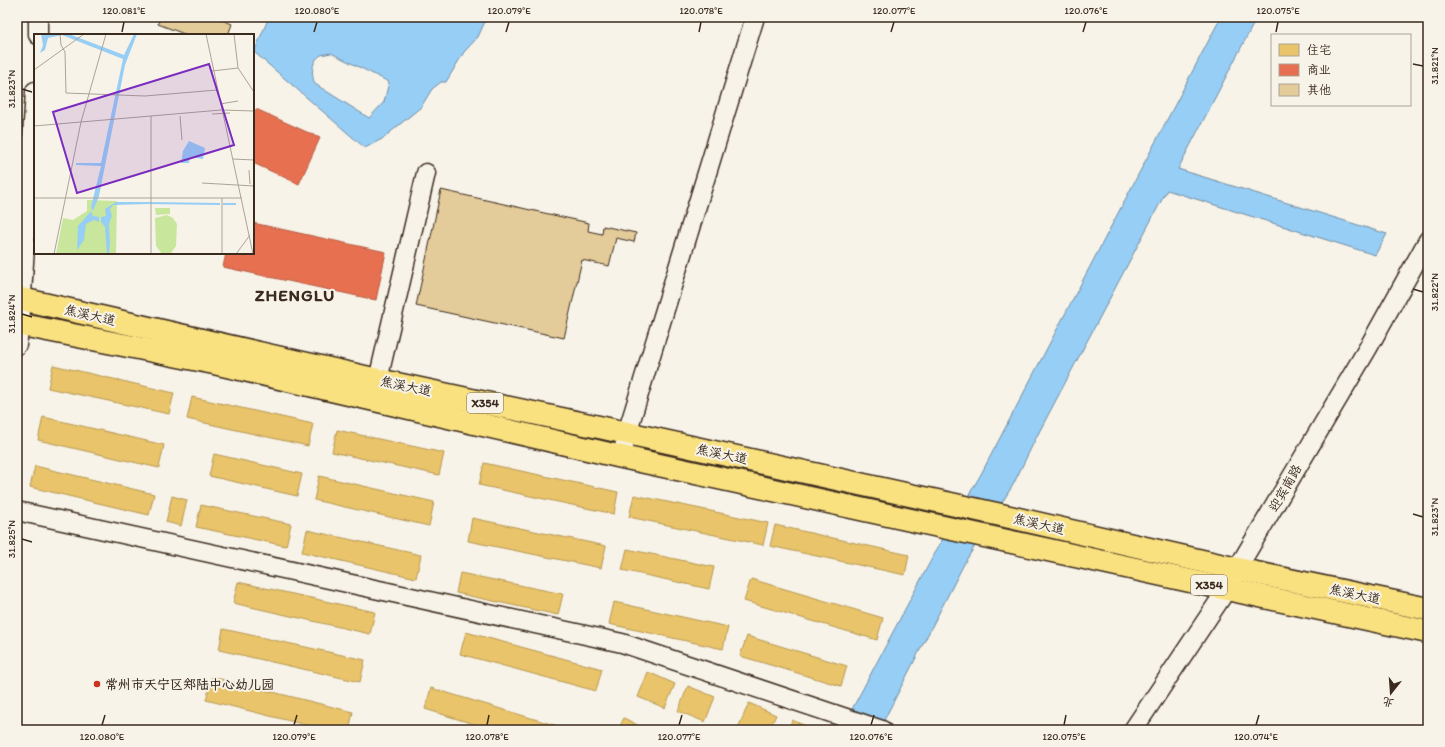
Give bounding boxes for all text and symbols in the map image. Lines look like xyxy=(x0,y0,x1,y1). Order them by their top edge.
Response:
text: 120.081°E xyxy=(102,4,146,17)
text: 120.080°E xyxy=(295,4,340,17)
text: 120.079°E xyxy=(487,4,531,17)
text: 120.078°E xyxy=(679,4,723,17)
text: 120.077°E xyxy=(872,4,916,17)
text: 120.076°E xyxy=(1064,4,1108,17)
text: 120.075°E xyxy=(1256,4,1300,17)
inset map xyxy=(34,34,254,254)
legend xyxy=(1271,34,1411,106)
text: 住宅 xyxy=(1307,43,1331,57)
text: 31.821°N xyxy=(1428,47,1441,85)
text: 商业 xyxy=(1307,63,1331,77)
text: 31.823°N xyxy=(5,70,18,108)
text: 其他 xyxy=(1307,83,1331,97)
text: 31.822°N xyxy=(1428,273,1441,311)
district label: ZHENGLU xyxy=(255,285,335,305)
text: 31.824°N xyxy=(5,294,18,334)
street label: 焦溪大道 xyxy=(63,302,117,328)
street label: 焦溪大道 xyxy=(379,373,433,399)
road number: X354 xyxy=(467,393,503,413)
street label: 焦溪大道 xyxy=(695,441,749,467)
street label: 迎宾南路 xyxy=(1266,462,1304,514)
text: 31.823°N xyxy=(1428,498,1441,536)
street label: 焦溪大道 xyxy=(1012,511,1066,537)
text: 31.825°N xyxy=(5,520,18,558)
road number: X354 xyxy=(1191,575,1227,595)
street label: 焦溪大道 xyxy=(1328,581,1382,607)
north arrow xyxy=(1371,673,1411,713)
place label: 常州市天宁区郑陆中心幼儿园 xyxy=(105,677,274,692)
marker: 常州市天宁区郑陆中心幼儿园 xyxy=(92,679,102,689)
text: 北 xyxy=(1381,694,1395,710)
text: 120.080°E xyxy=(80,730,125,743)
text: 120.079°E xyxy=(272,730,316,743)
text: 120.078°E xyxy=(465,730,509,743)
text: 120.077°E xyxy=(657,730,701,743)
text: 120.076°E xyxy=(849,730,893,743)
text: 120.075°E xyxy=(1042,730,1086,743)
text: 120.074°E xyxy=(1234,730,1279,743)

